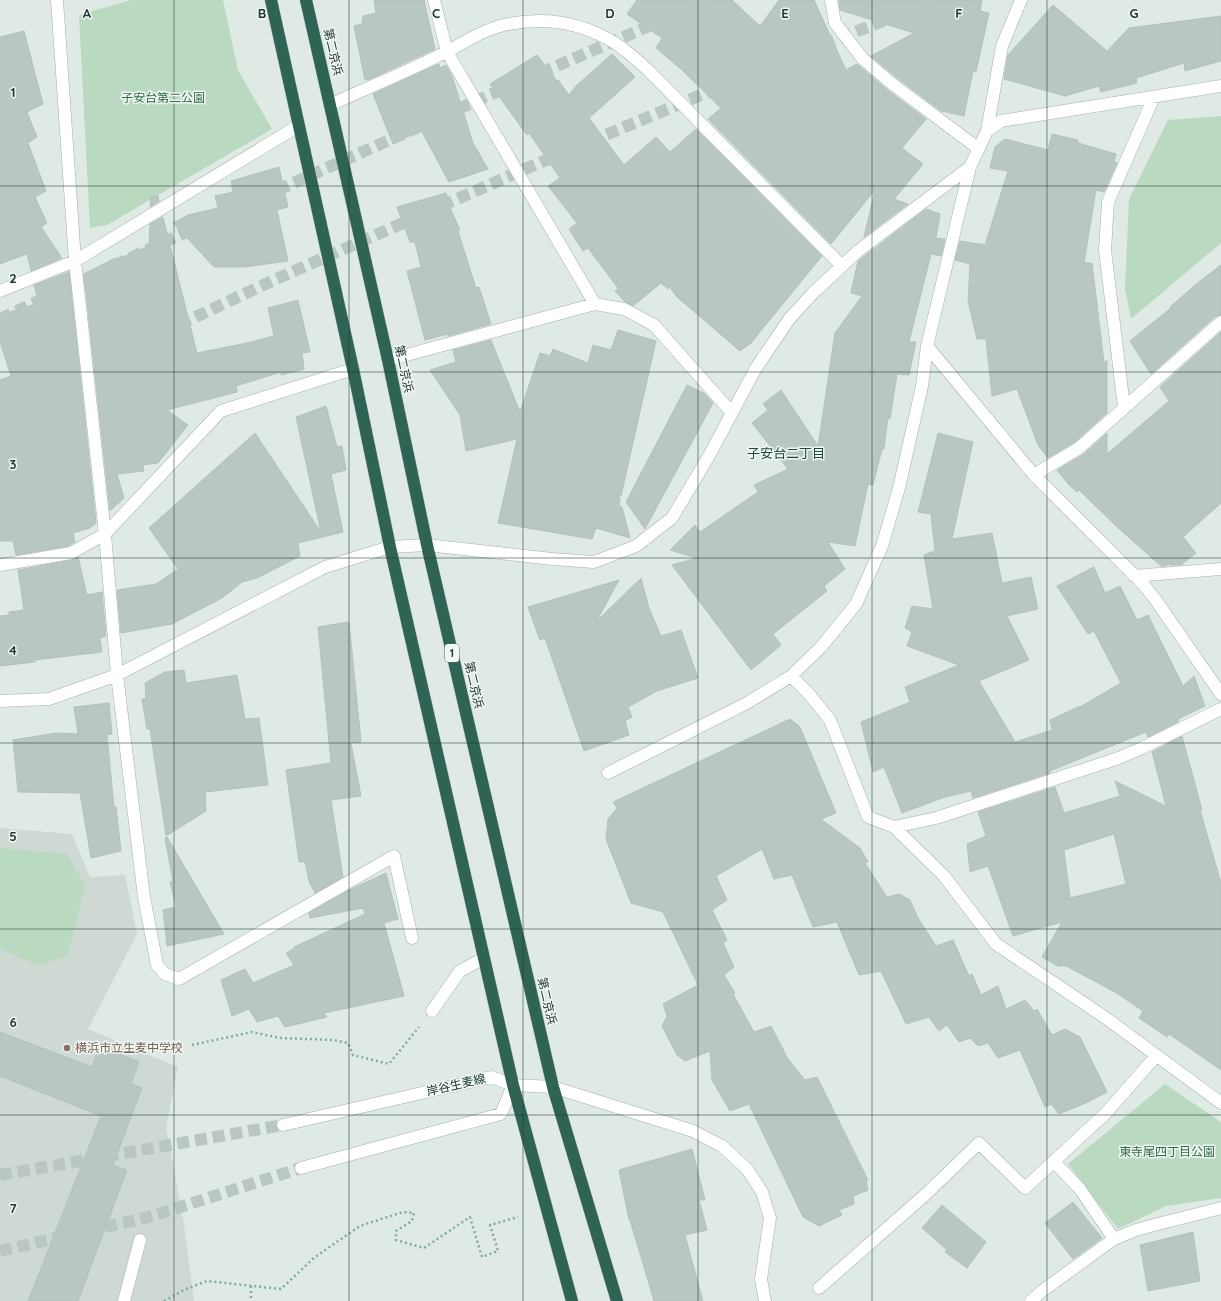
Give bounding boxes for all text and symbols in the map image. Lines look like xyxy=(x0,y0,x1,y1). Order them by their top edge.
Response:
text: A xyxy=(83,5,92,21)
text: B xyxy=(258,5,266,21)
text: C xyxy=(432,5,440,21)
text: D xyxy=(605,5,615,21)
text: E xyxy=(781,5,789,21)
text: F xyxy=(955,5,963,21)
text: G xyxy=(1129,5,1139,21)
street label: 第二京浜 xyxy=(321,27,346,77)
text: 1 xyxy=(10,84,16,100)
park label: 子安台第二公園 xyxy=(121,90,205,105)
text: 2 xyxy=(9,270,17,286)
street label: 第二京浜 xyxy=(392,344,417,394)
district label: 子安台二丁目 xyxy=(747,445,825,461)
text: 3 xyxy=(10,456,17,472)
text: 4 xyxy=(9,642,17,658)
road number: 1 xyxy=(445,644,459,662)
street label: 第二京浜 xyxy=(462,660,487,710)
text: 5 xyxy=(9,828,17,844)
street label: 第二京浜 xyxy=(535,976,560,1026)
text: 6 xyxy=(9,1014,17,1030)
place label: 横浜市立生麦中学校 xyxy=(75,1040,183,1055)
marker: 横浜市立生麦中学校 xyxy=(62,1043,72,1053)
street label: 岸谷生麦線 xyxy=(425,1070,487,1099)
park label: 東寺尾四丁目公園 xyxy=(1119,1144,1215,1159)
text: 7 xyxy=(9,1200,17,1216)

